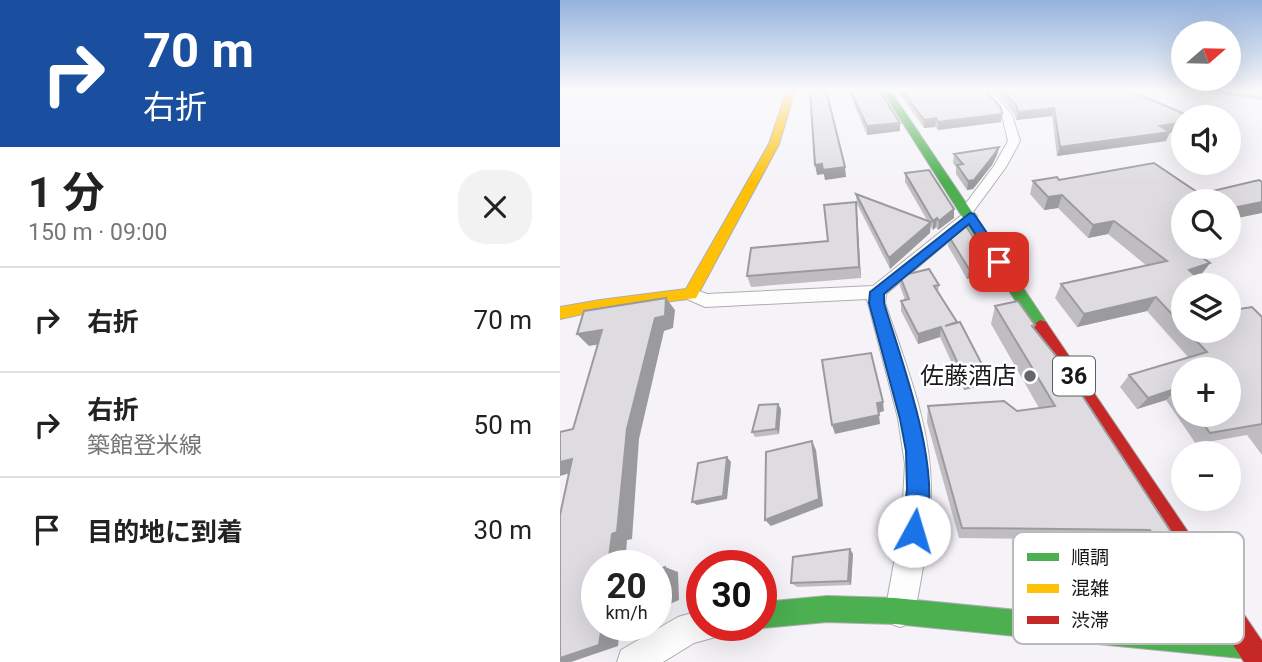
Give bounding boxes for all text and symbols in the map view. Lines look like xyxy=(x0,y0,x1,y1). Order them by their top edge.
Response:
north arrow xyxy=(1171,21,1241,91)
map controls xyxy=(1171,21,1241,511)
text: 70 m xyxy=(143,22,254,79)
icon: right xyxy=(28,28,119,119)
text: 右折 xyxy=(143,88,207,126)
button: sound xyxy=(1171,105,1241,175)
text: 1 分 xyxy=(28,168,105,217)
button: close xyxy=(458,170,532,244)
button: search xyxy=(1171,189,1241,259)
text: 150 m · 09:00 xyxy=(28,219,167,246)
pin xyxy=(969,232,1029,292)
icon: arrive xyxy=(980,243,1018,281)
button: layers xyxy=(1171,273,1241,343)
icon: right xyxy=(28,301,66,339)
text: 70 m xyxy=(474,305,532,335)
text: 右折 xyxy=(87,307,139,337)
road number: 36 xyxy=(1053,356,1095,396)
button: + xyxy=(1171,357,1241,427)
place label: 佐藤酒店 xyxy=(920,362,1016,390)
marker: 佐藤酒店 xyxy=(1022,368,1038,384)
text: 右折 xyxy=(87,395,139,425)
icon: right xyxy=(28,406,66,444)
text: 50 m xyxy=(474,410,532,440)
text: 築館登米線 xyxy=(87,432,202,459)
button: − xyxy=(1171,441,1241,511)
position arrow xyxy=(877,494,951,568)
icon: arrive xyxy=(28,511,66,549)
text: 30 m xyxy=(474,515,532,545)
text: 目的地に到着 xyxy=(87,517,243,547)
legend xyxy=(1013,532,1244,644)
text: 順調 xyxy=(1071,546,1109,569)
speed limit sign: 30 xyxy=(686,550,777,641)
text: 20 xyxy=(606,566,647,607)
text: 混雑 xyxy=(1071,577,1109,600)
text: km/h xyxy=(605,602,648,623)
text: 渋滞 xyxy=(1071,609,1109,632)

